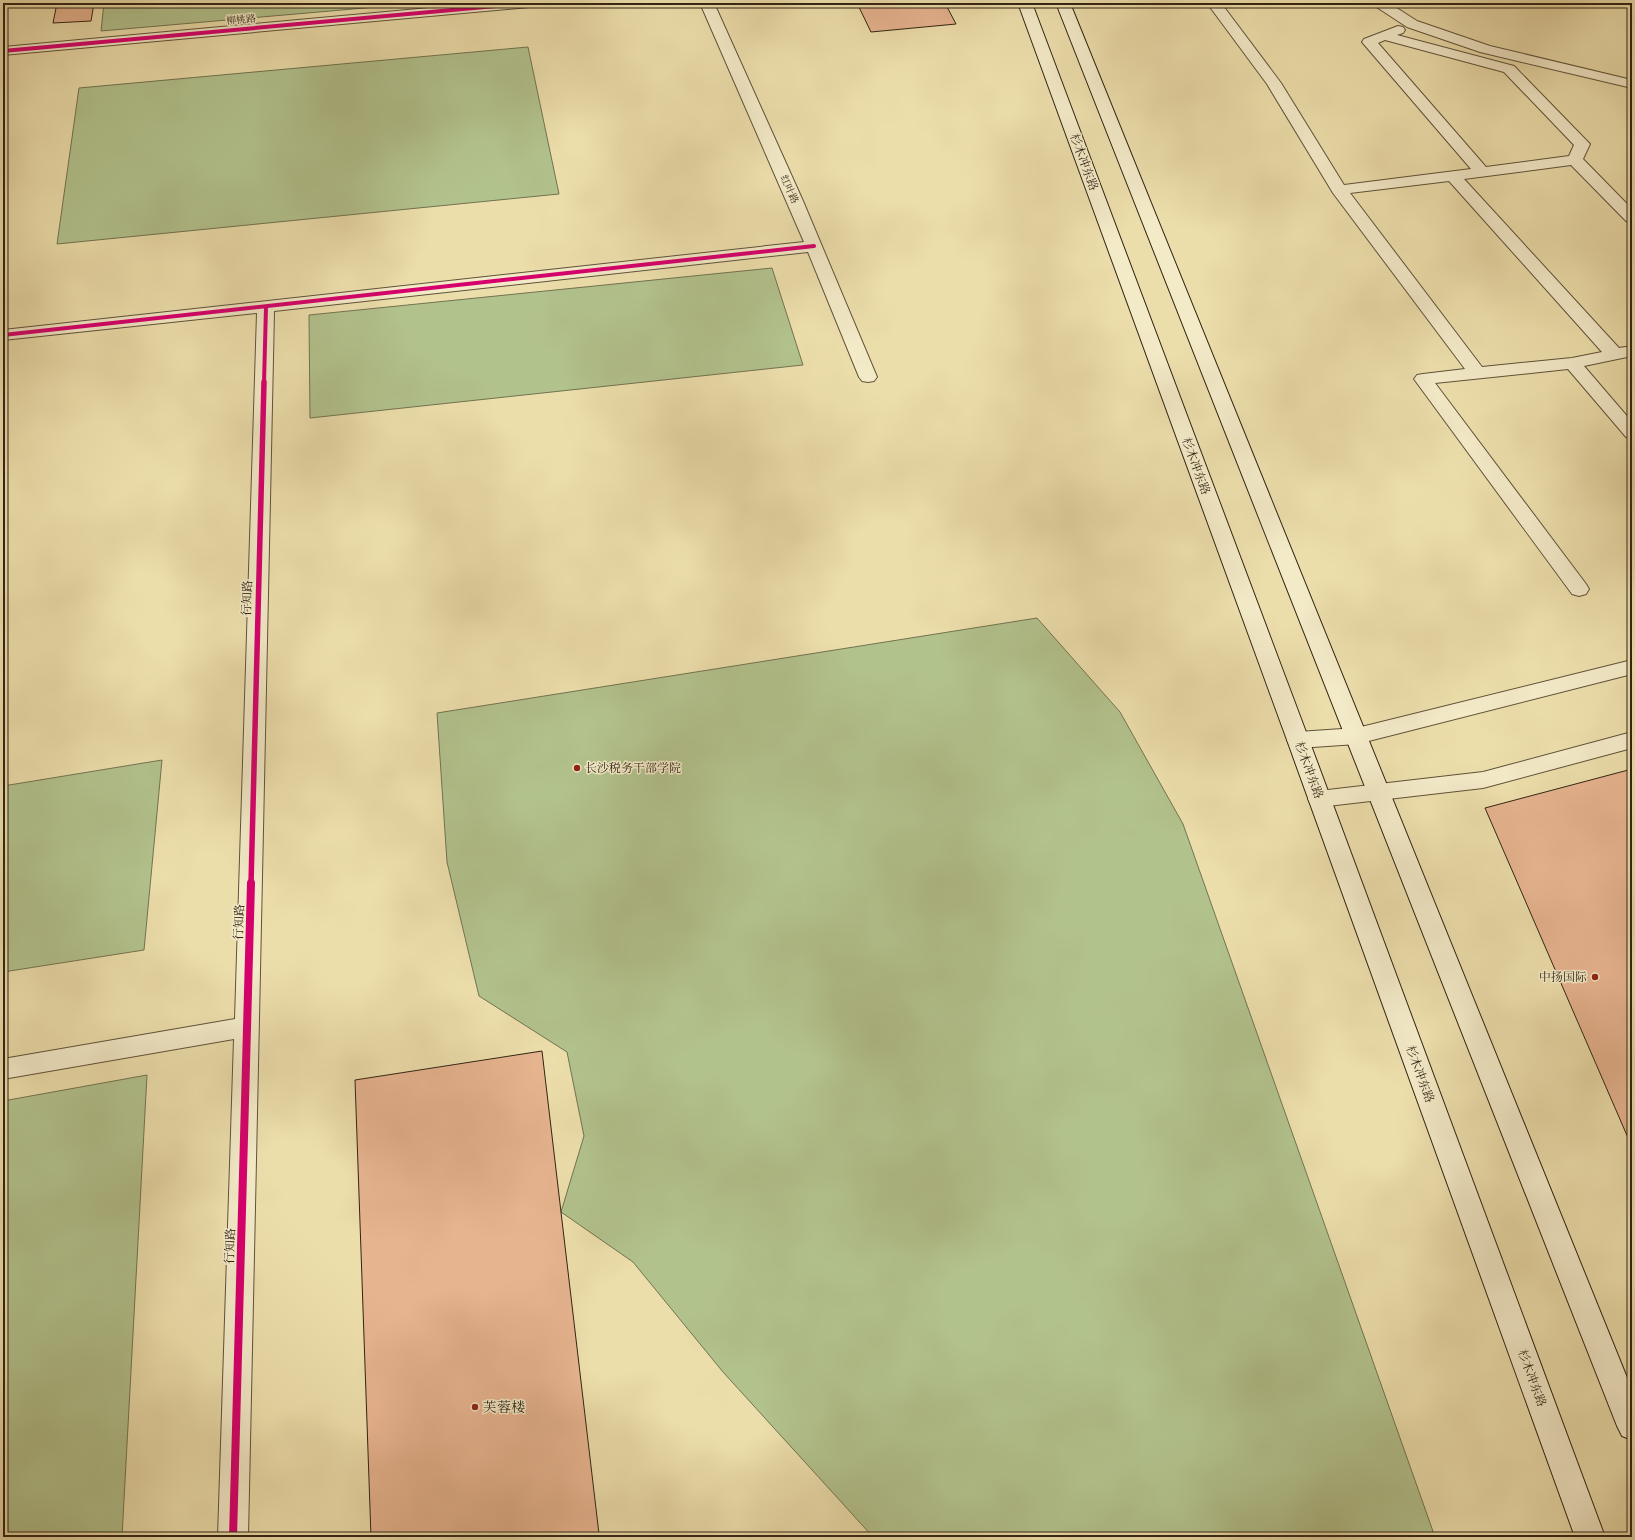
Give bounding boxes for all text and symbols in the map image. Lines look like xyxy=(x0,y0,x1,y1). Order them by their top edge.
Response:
street label: 柳桃路 xyxy=(226,13,256,26)
street label: 杉木冲东路 xyxy=(1067,131,1101,193)
street label: 红叶路 xyxy=(778,173,801,205)
street label: 杉木冲东路 xyxy=(1179,435,1213,497)
street label: 行知路 xyxy=(239,580,255,616)
street label: 杉木冲东路 xyxy=(1292,739,1326,801)
place label: 长沙税务干部学院 xyxy=(585,761,681,775)
marker: 长沙税务干部学院 xyxy=(572,763,582,773)
street label: 行知路 xyxy=(231,904,247,940)
place label: 中扬国际 xyxy=(1539,970,1587,984)
marker: 中扬国际 xyxy=(1590,972,1600,982)
street label: 杉木冲东路 xyxy=(1403,1043,1437,1105)
street label: 行知路 xyxy=(222,1228,238,1264)
street label: 杉木冲东路 xyxy=(1515,1347,1549,1409)
place label: 芙蓉楼 xyxy=(483,1400,525,1415)
marker: 芙蓉楼 xyxy=(470,1402,480,1412)

